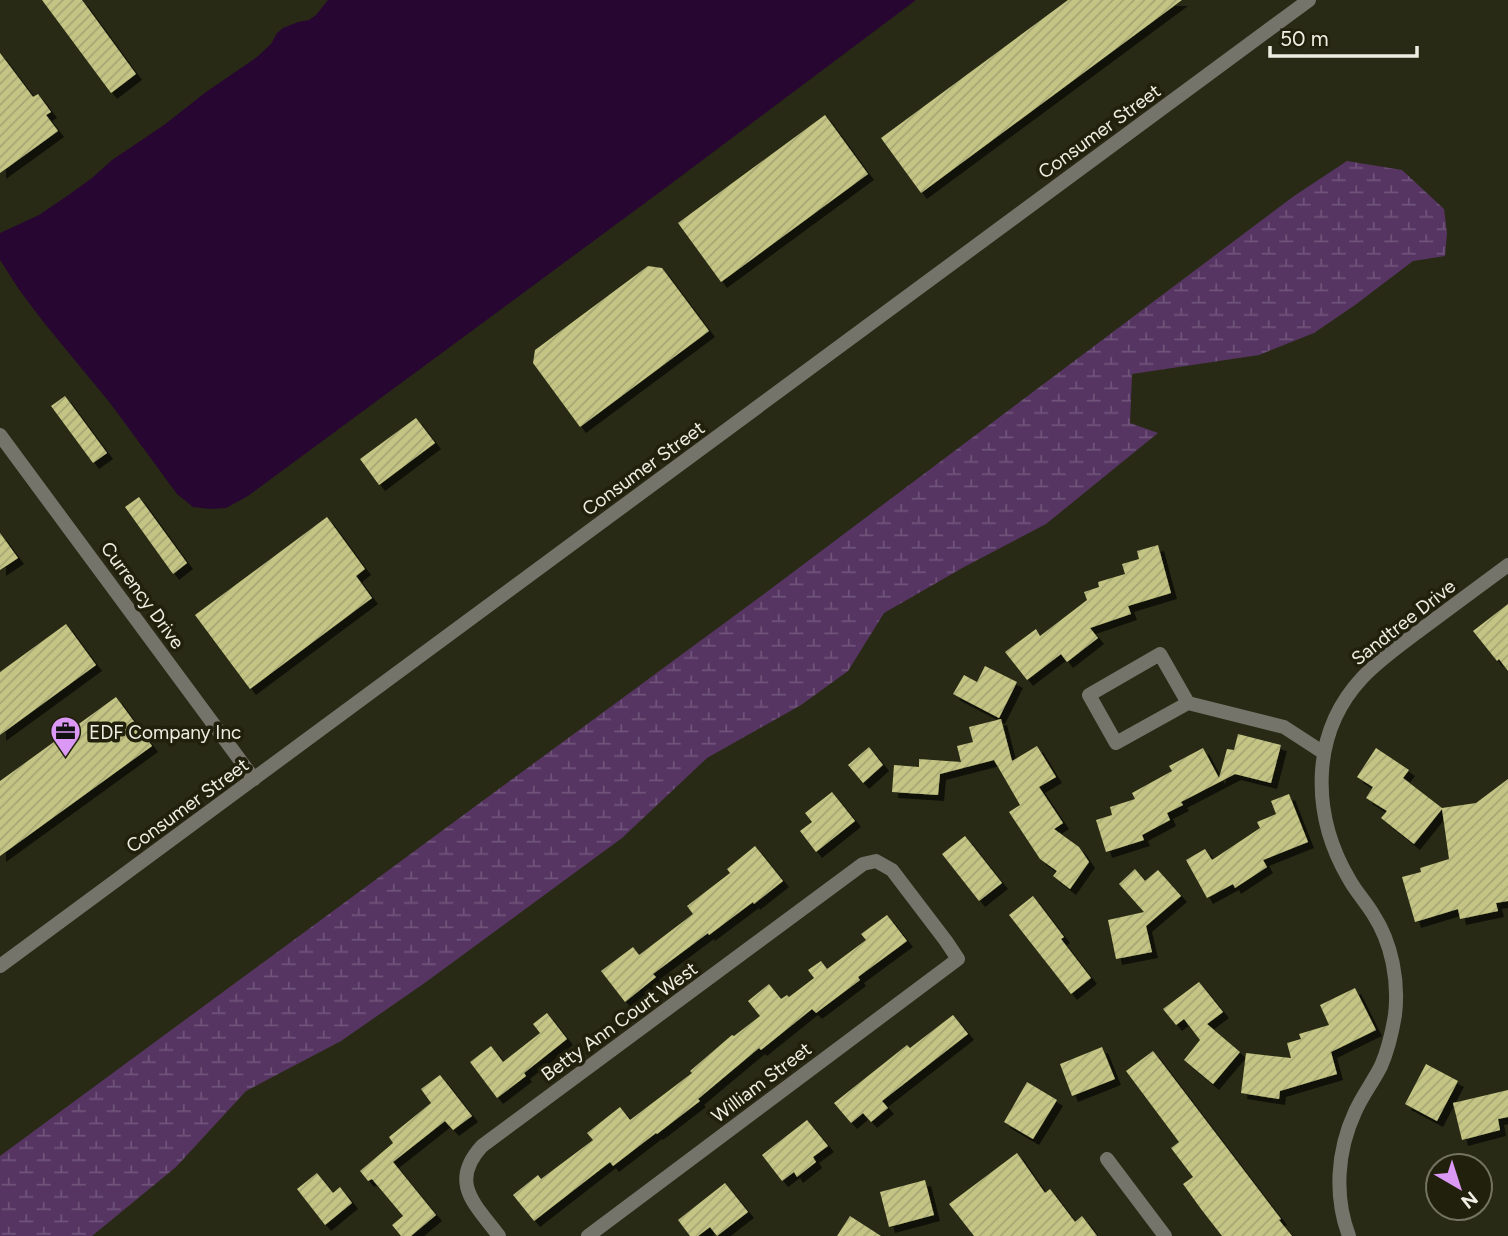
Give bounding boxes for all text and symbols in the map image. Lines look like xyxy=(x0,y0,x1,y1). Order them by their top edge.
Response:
scale bar xyxy=(1270,14,1417,58)
text: 50 m xyxy=(1280,26,1329,51)
street label: Consumer Street xyxy=(1034,79,1165,184)
street label: Consumer Street xyxy=(578,416,709,521)
street label: Currency Drive xyxy=(96,537,189,653)
street label: Sandtree Drive xyxy=(1347,575,1460,670)
office icon: EDF Company Inc xyxy=(49,715,83,759)
place label: EDF Company Inc xyxy=(89,721,241,744)
street label: Consumer Street xyxy=(122,753,253,858)
street label: Betty Ann Court West xyxy=(537,957,702,1086)
street label: William Street xyxy=(707,1037,816,1127)
north arrow xyxy=(1424,1152,1494,1222)
text: N xyxy=(1456,1186,1482,1213)

